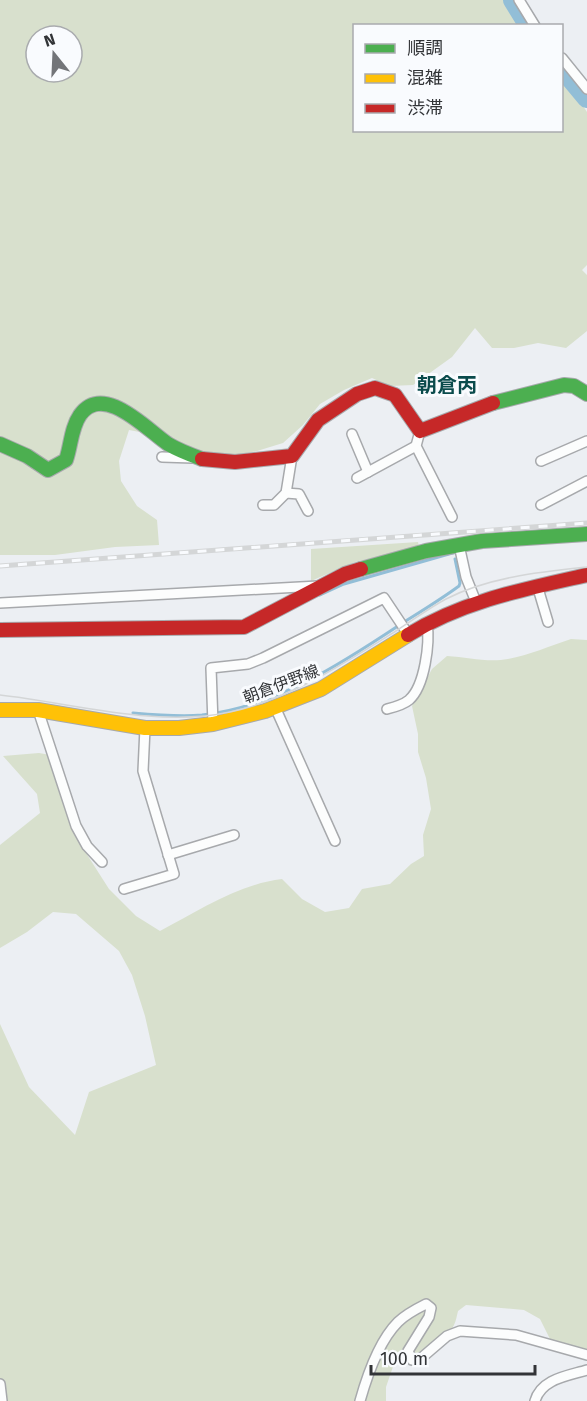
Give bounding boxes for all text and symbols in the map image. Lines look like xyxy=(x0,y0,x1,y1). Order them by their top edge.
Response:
north arrow xyxy=(24,24,84,84)
legend xyxy=(353,24,563,132)
text: N xyxy=(42,30,57,51)
text: 順調 xyxy=(407,37,443,59)
text: 混雑 xyxy=(407,67,443,89)
text: 渋滞 xyxy=(407,97,443,119)
district label: 朝倉丙 xyxy=(417,373,477,397)
street label: 朝倉伊野線 xyxy=(240,661,322,707)
scale bar xyxy=(371,1338,534,1376)
text: 100 m xyxy=(380,1348,428,1370)

